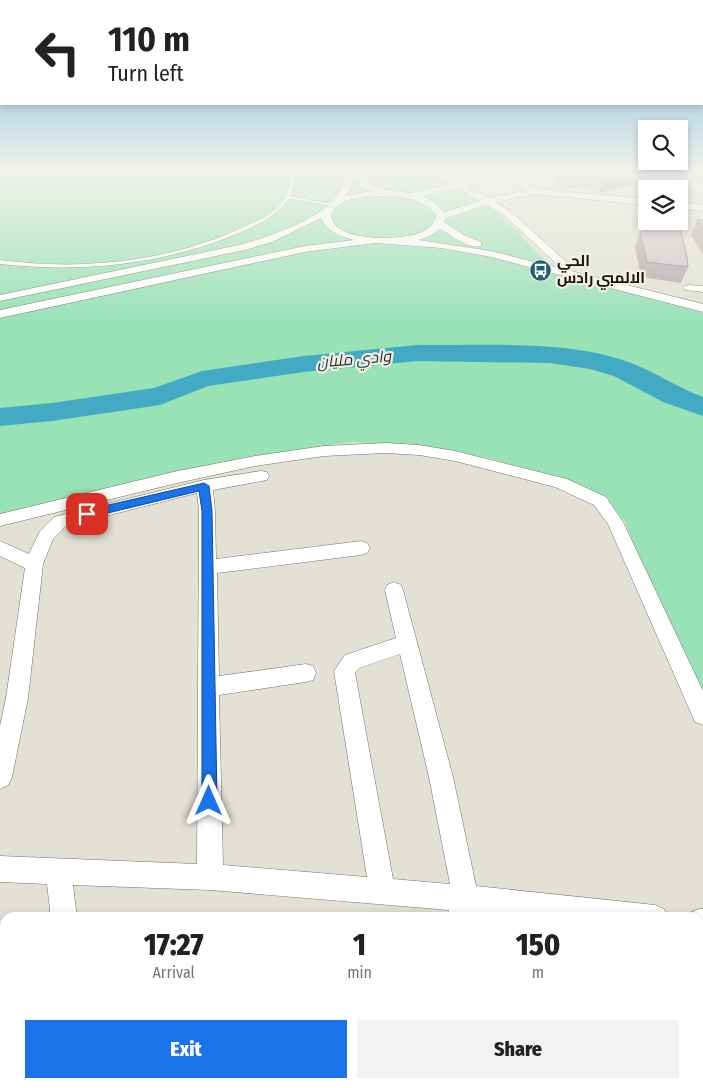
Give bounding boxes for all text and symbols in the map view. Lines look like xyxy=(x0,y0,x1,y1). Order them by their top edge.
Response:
text: 110 m xyxy=(108,18,190,60)
icon: left xyxy=(25,20,90,85)
text: Turn left xyxy=(108,60,184,87)
map controls xyxy=(638,120,688,230)
button: search xyxy=(638,120,688,170)
button: layers xyxy=(638,180,688,230)
place label: الحي الالمبي رادس xyxy=(557,252,645,290)
bus stop icon: الحي الالمبي رادس xyxy=(529,258,553,282)
water label: وادي مليان xyxy=(316,346,393,375)
pin xyxy=(66,493,108,535)
icon: arrive xyxy=(73,500,101,528)
position arrow xyxy=(182,774,234,826)
text: 17:27 xyxy=(144,927,204,963)
text: 1 xyxy=(353,927,366,963)
text: 150 xyxy=(516,927,560,963)
text: Arrival xyxy=(152,963,195,982)
text: min xyxy=(347,963,372,982)
text: m xyxy=(532,963,544,982)
button: Exit xyxy=(25,1020,347,1078)
button: Share xyxy=(357,1020,679,1078)

